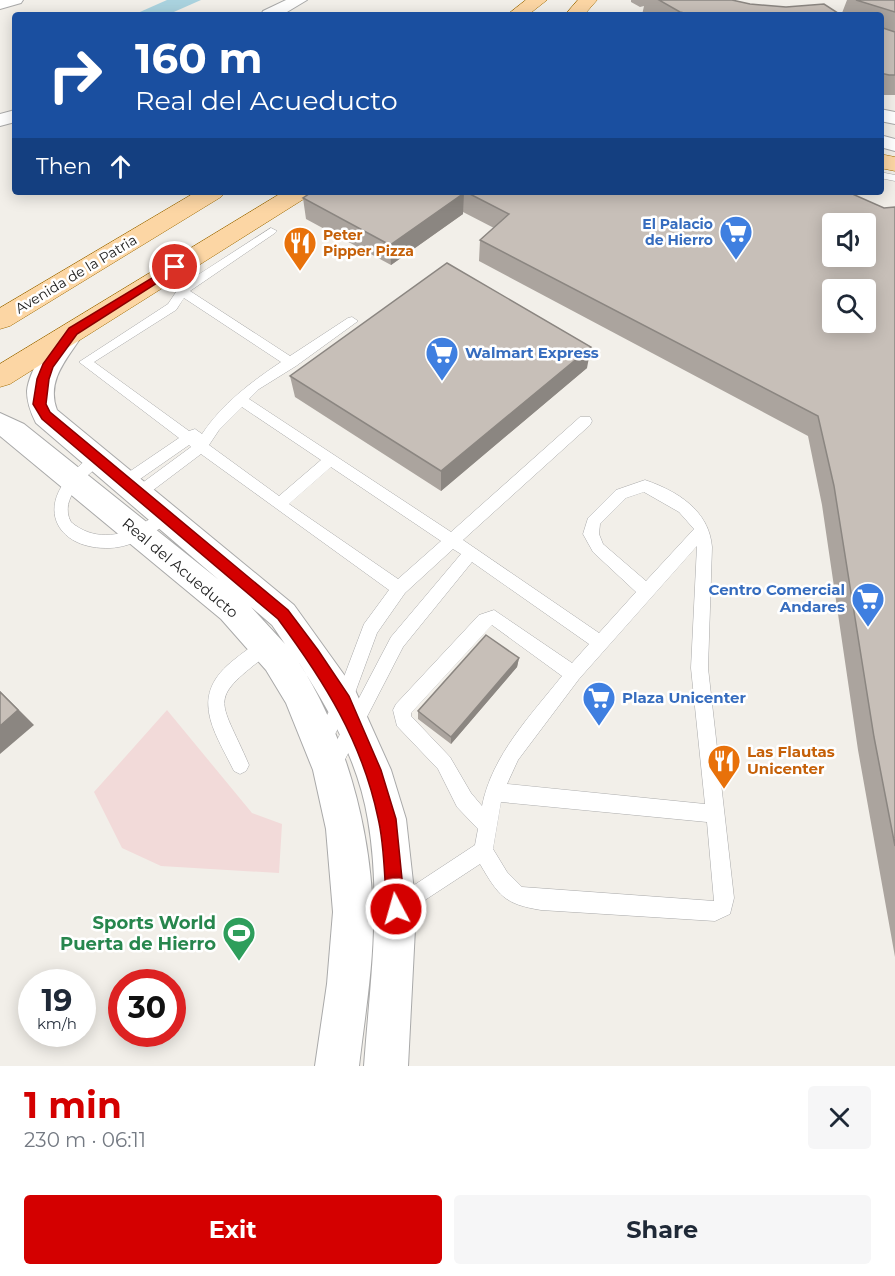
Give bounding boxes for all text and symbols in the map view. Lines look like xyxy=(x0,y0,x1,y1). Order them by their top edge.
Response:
text: 160 m xyxy=(135,32,263,84)
icon: right xyxy=(36,36,114,114)
text: Real del Acueducto xyxy=(135,84,398,117)
icon: ahead xyxy=(104,150,137,183)
text: Then xyxy=(36,153,92,180)
map controls xyxy=(822,213,876,333)
button: sound xyxy=(822,213,876,267)
supermarket icon: El Palacio de Hierro xyxy=(718,214,754,261)
place label: El Palacio de Hierro xyxy=(642,215,713,249)
restaurant icon: Peter Pipper Pizza xyxy=(282,225,318,272)
place label: Peter Pipper Pizza xyxy=(323,226,414,260)
street label: Avenida de la Patria xyxy=(12,231,140,317)
pin xyxy=(149,241,200,292)
icon: arrive xyxy=(158,250,191,283)
button: search xyxy=(822,279,876,333)
supermarket icon: Walmart Express xyxy=(424,335,460,382)
place label: Walmart Express xyxy=(465,343,599,362)
street label: Real del Acueducto xyxy=(118,513,242,622)
place label: Centro Comercial Andares xyxy=(709,580,845,616)
supermarket icon: Centro Comercial Andares xyxy=(850,581,886,628)
supermarket icon: Plaza Unicenter xyxy=(581,680,617,727)
place label: Plaza Unicenter xyxy=(622,688,746,707)
place label: Las Flautas Unicenter xyxy=(747,742,835,778)
restaurant icon: Las Flautas Unicenter xyxy=(706,743,742,790)
position arrow xyxy=(364,877,428,941)
place label: Sports World Puerta de Hierro xyxy=(60,912,216,955)
sports icon: Sports World Puerta de Hierro xyxy=(221,915,257,962)
speed limit sign: 30 xyxy=(108,969,186,1047)
text: 19 xyxy=(42,982,72,1019)
text: km/h xyxy=(37,1014,77,1033)
text: 1 min xyxy=(24,1083,122,1127)
button: close xyxy=(808,1086,871,1149)
text: 230 m · 06:11 xyxy=(24,1128,146,1152)
button: Exit xyxy=(24,1195,442,1264)
button: Share xyxy=(454,1195,871,1264)

